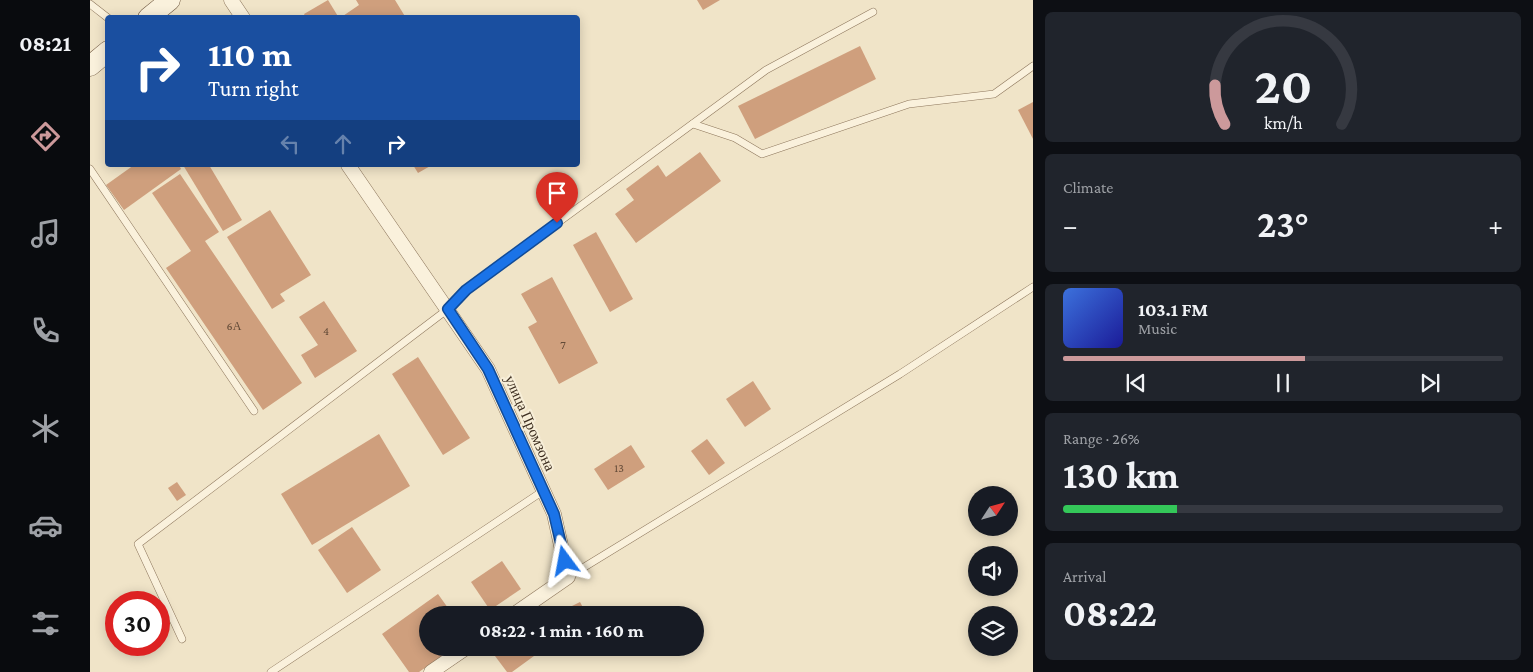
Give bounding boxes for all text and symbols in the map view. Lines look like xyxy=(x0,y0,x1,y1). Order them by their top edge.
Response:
text: 08:21 xyxy=(19,31,71,56)
icon: right xyxy=(125,35,190,100)
text: 110 m xyxy=(208,35,292,74)
text: 20 xyxy=(1254,56,1312,114)
text: Turn right xyxy=(208,76,299,101)
text: km/h xyxy=(1264,113,1303,133)
icon: directions xyxy=(28,119,63,154)
icon: left xyxy=(276,130,304,158)
icon: ahead xyxy=(329,130,357,158)
icon: right xyxy=(382,130,410,158)
pin xyxy=(536,172,578,223)
icon: arrive xyxy=(543,179,571,207)
text: Climate xyxy=(1063,179,1113,196)
text: 23° xyxy=(1257,203,1309,245)
text: − xyxy=(1063,210,1078,241)
text: + xyxy=(1488,210,1503,241)
icon: music xyxy=(28,216,63,251)
text: 103.1 FM xyxy=(1138,299,1208,320)
icon: phone xyxy=(28,313,63,348)
house number: 6А xyxy=(227,319,242,333)
text: Music xyxy=(1138,320,1177,337)
house number: 4 xyxy=(323,324,329,338)
house number: 7 xyxy=(560,338,566,352)
icon: previous xyxy=(1122,369,1150,397)
icon: pause xyxy=(1269,369,1297,397)
icon: next xyxy=(1416,369,1444,397)
street label: улица Промзона xyxy=(502,373,558,474)
icon: climate xyxy=(28,411,63,446)
text: Range · 26% xyxy=(1063,430,1139,447)
text: 130 km xyxy=(1063,454,1179,496)
house number: 13 xyxy=(614,461,624,475)
north arrow xyxy=(968,486,1018,536)
map controls xyxy=(968,486,1018,656)
icon: car xyxy=(28,508,63,543)
position arrow xyxy=(538,534,590,586)
button: sound xyxy=(968,546,1018,596)
text: Arrival xyxy=(1063,568,1107,585)
speed limit sign: 30 xyxy=(105,591,170,656)
text: 08:22 xyxy=(1063,592,1157,634)
icon: filters xyxy=(28,606,63,641)
button: layers xyxy=(968,606,1018,656)
text: 08:22 · 1 min · 160 m xyxy=(479,620,644,641)

